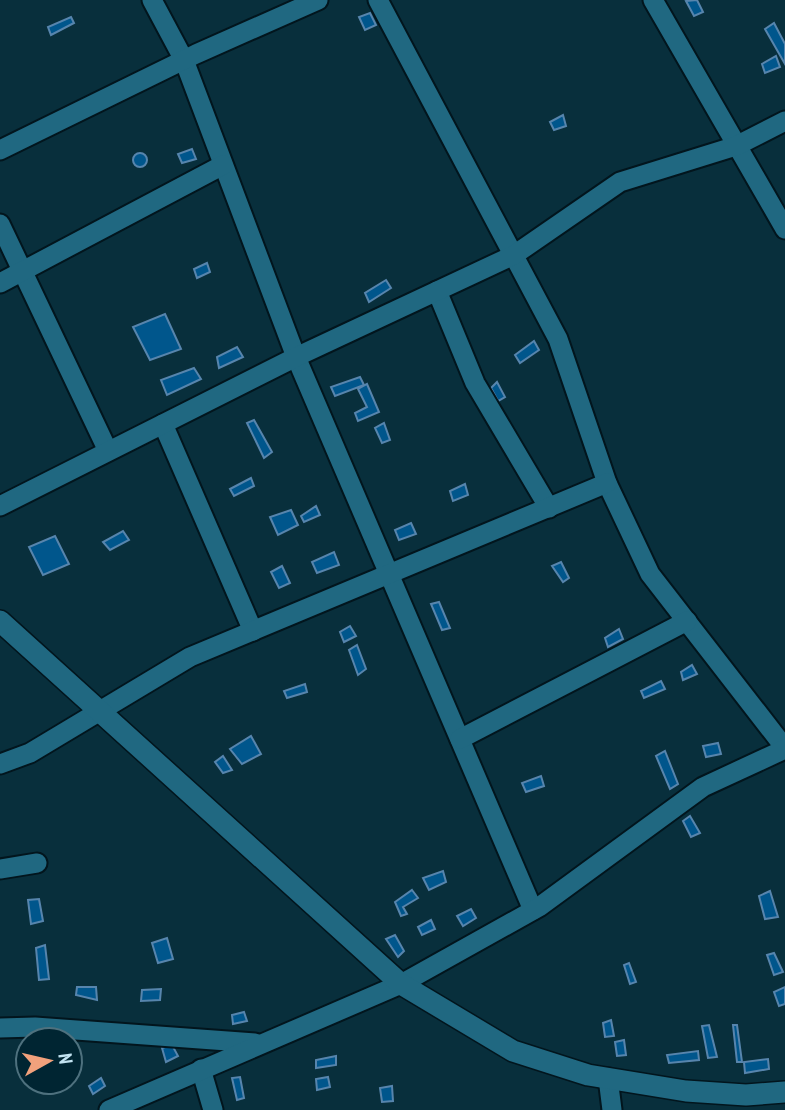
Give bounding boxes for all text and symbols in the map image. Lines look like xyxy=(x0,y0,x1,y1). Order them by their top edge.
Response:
north arrow xyxy=(14,1026,84,1096)
text: N xyxy=(53,1052,78,1065)

